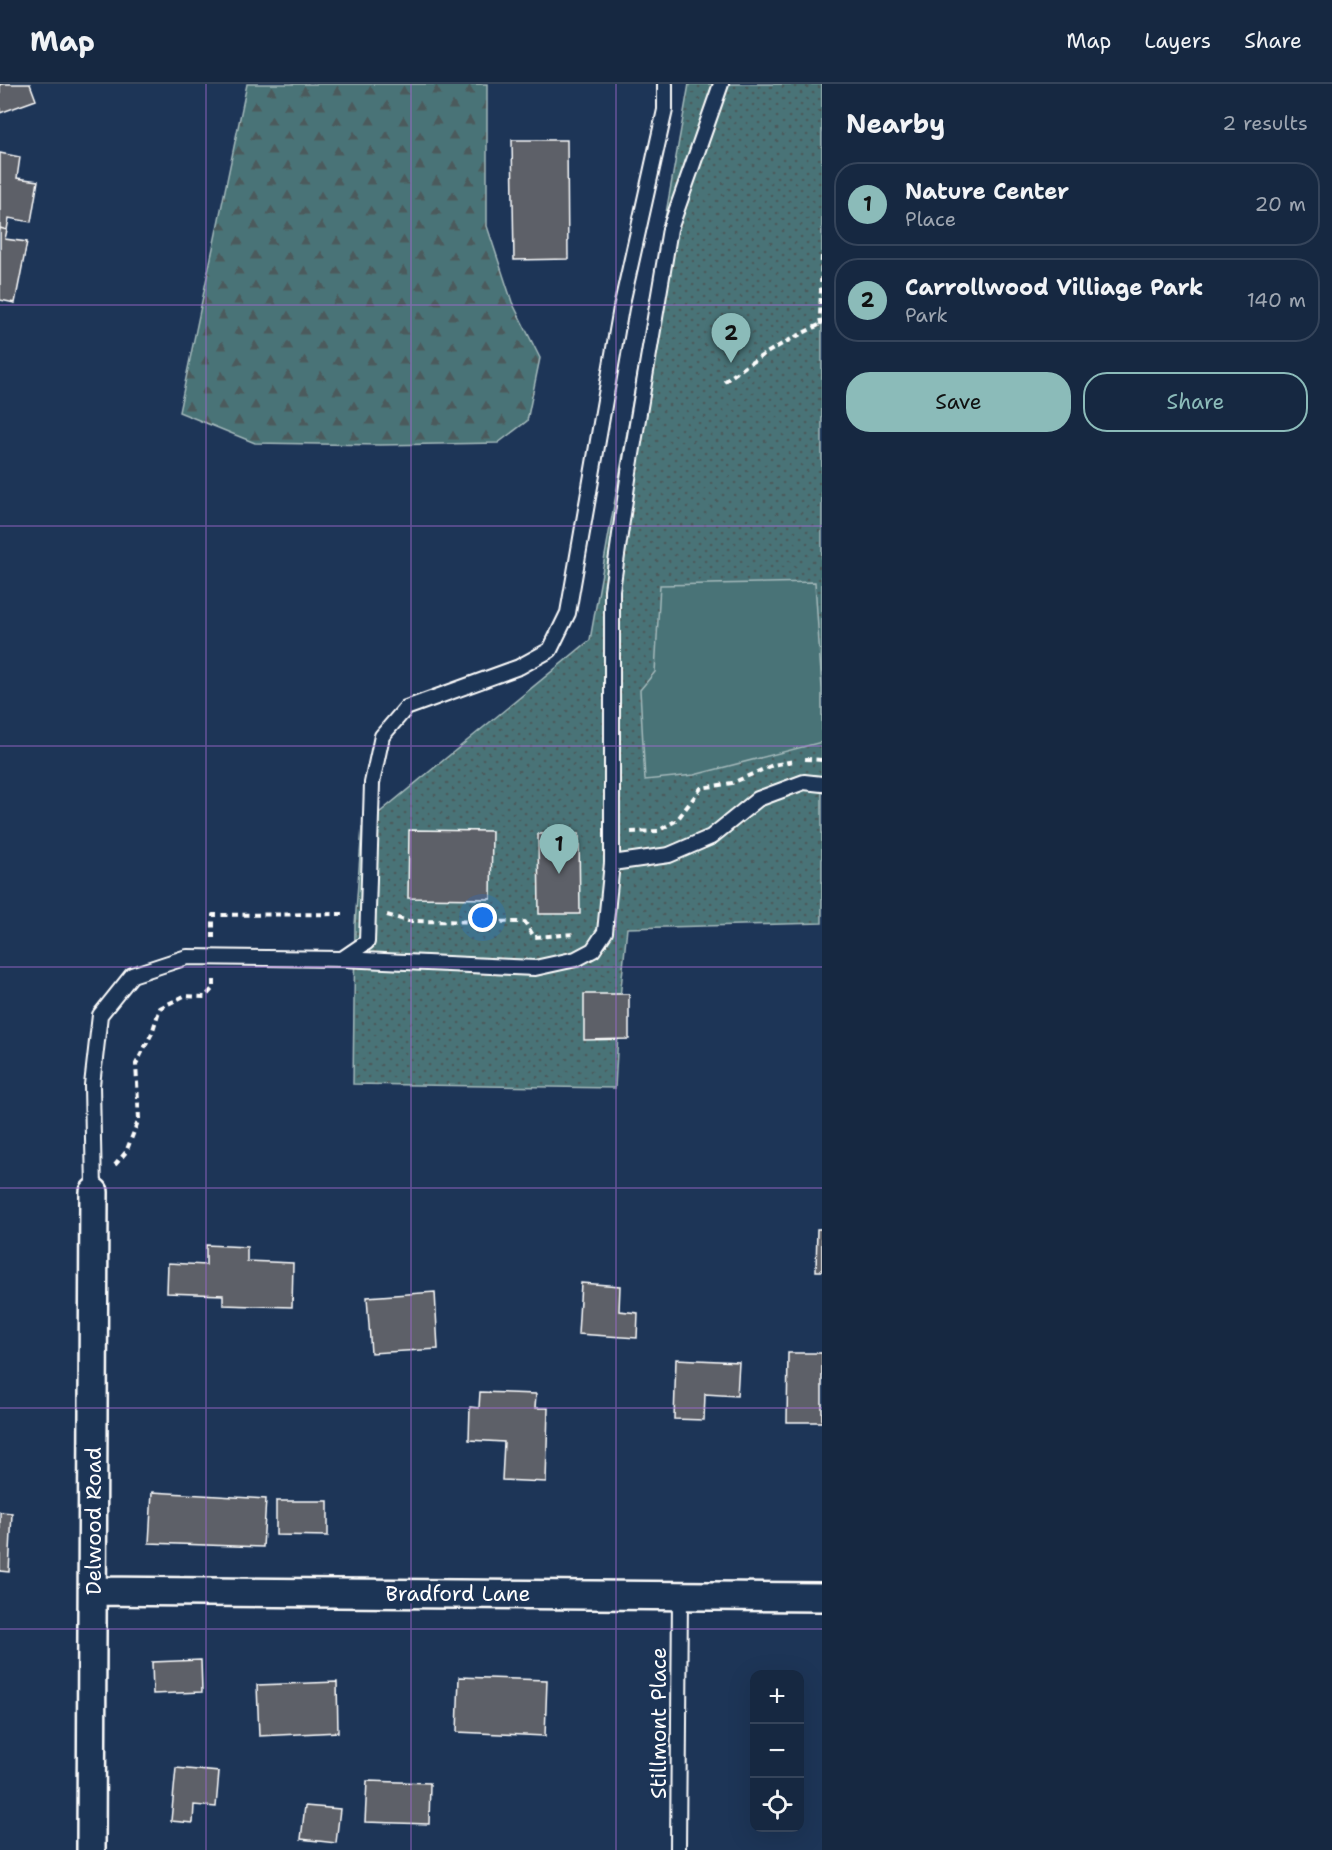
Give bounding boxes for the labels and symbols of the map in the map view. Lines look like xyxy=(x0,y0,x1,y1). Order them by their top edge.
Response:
pin: 2 xyxy=(712,314,750,363)
pin: 1 xyxy=(540,824,578,874)
your location xyxy=(468,903,497,932)
street label: Delwood Road xyxy=(80,1447,108,1595)
street label: Bradford Lane xyxy=(386,1580,530,1608)
street label: Stillmont Place xyxy=(645,1647,673,1799)

